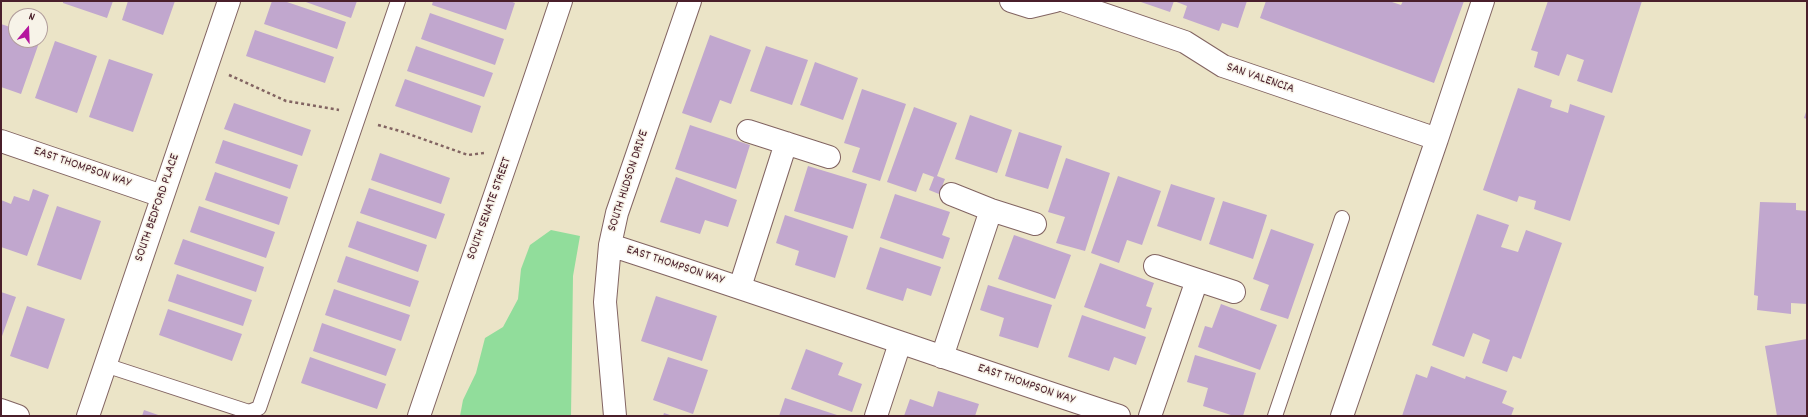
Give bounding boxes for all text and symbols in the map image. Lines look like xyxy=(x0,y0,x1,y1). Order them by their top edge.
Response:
north arrow xyxy=(8,8,48,48)
text: N xyxy=(26,9,37,26)
street label: SAN VALENCIA xyxy=(1224,60,1296,98)
street label: SOUTH HUDSON DRIVE xyxy=(605,128,653,234)
street label: EAST THOMPSON WAY xyxy=(31,144,133,192)
street label: SOUTH BEDFORD PLACE xyxy=(132,152,184,264)
street label: SOUTH SENATE STREET xyxy=(464,156,516,262)
street label: EAST THOMPSON WAY xyxy=(624,243,726,289)
street label: EAST THOMPSON WAY xyxy=(975,361,1077,409)

